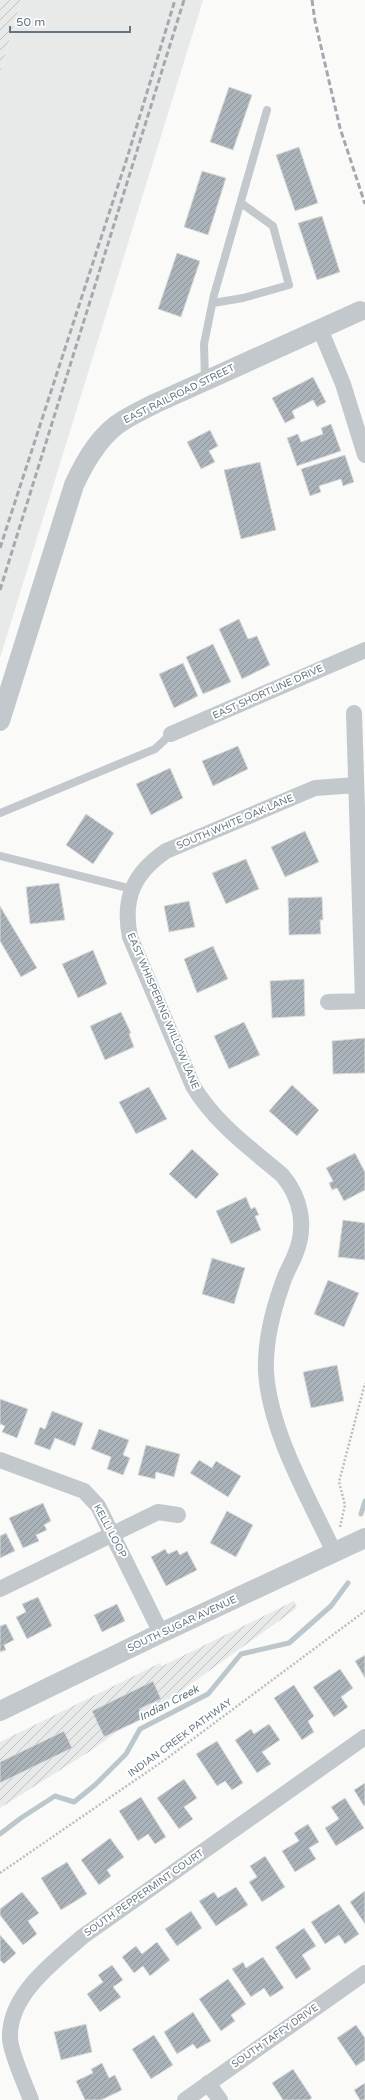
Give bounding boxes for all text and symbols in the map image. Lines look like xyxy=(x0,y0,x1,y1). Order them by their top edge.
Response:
scale bar xyxy=(10,8,130,34)
text: 50 m xyxy=(16,15,45,29)
street label: EAST RAILROAD STREET xyxy=(122,362,236,426)
street label: EAST SHORTLINE DRIVE xyxy=(211,662,325,722)
street label: SOUTH WHITE OAK LANE xyxy=(175,792,295,852)
street label: EAST WHISPERING WILLOW LANE xyxy=(124,931,202,1091)
street label: KELLI LOOP xyxy=(91,1502,129,1560)
street label: SOUTH SUGAR AVENUE xyxy=(126,1593,238,1655)
water label: Indian Creek xyxy=(137,1682,202,1724)
street label: INDIAN CREEK PATHWAY xyxy=(126,1696,235,1780)
street label: SOUTH PEPPERMINT COURT xyxy=(82,1847,206,1939)
street label: SOUTH TAFFY DRIVE xyxy=(229,2002,321,2070)

